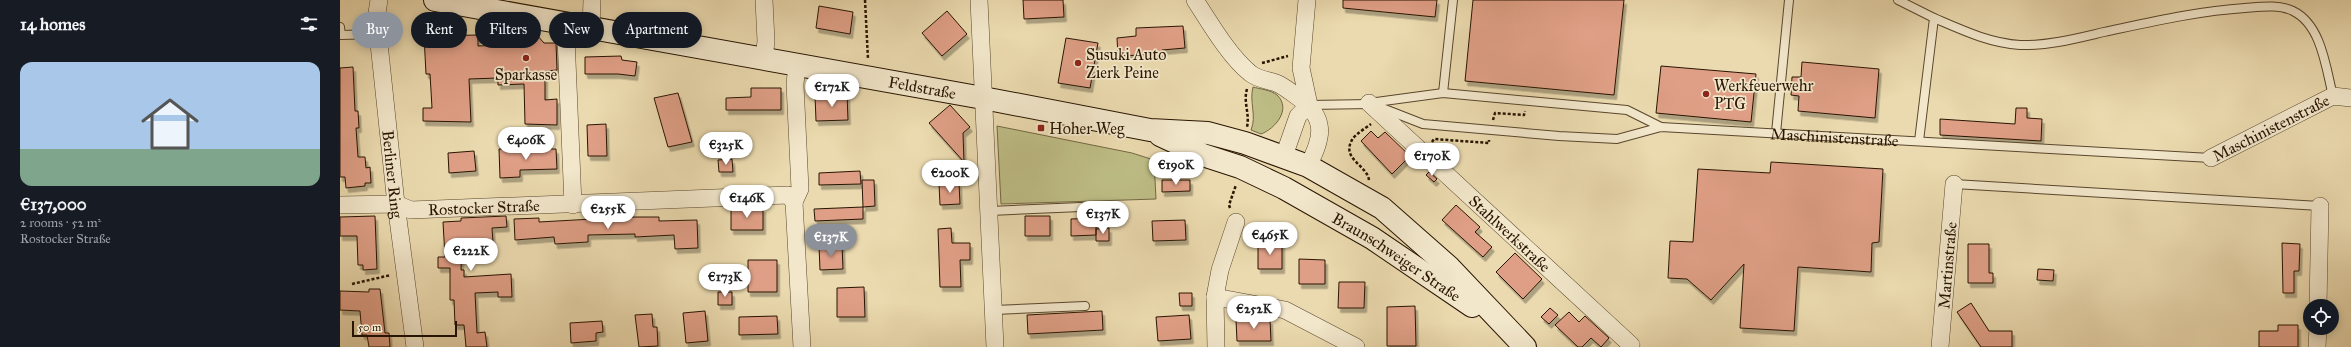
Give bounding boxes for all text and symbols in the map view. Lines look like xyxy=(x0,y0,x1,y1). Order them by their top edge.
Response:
chip: Buy xyxy=(352,12,403,48)
chip: Rent xyxy=(411,12,467,48)
chip: Filters xyxy=(475,12,541,48)
chip: New xyxy=(549,12,604,48)
chip: Apartment xyxy=(612,12,702,48)
icon: filters xyxy=(298,13,320,35)
text: 14 homes xyxy=(20,14,85,35)
place label: Susuki Auto Zierk Peine xyxy=(1086,45,1166,82)
marker: Sparkasse xyxy=(521,53,531,63)
marker: Susuki Auto Zierk Peine xyxy=(1073,58,1083,68)
place label: Sparkasse xyxy=(495,65,558,84)
street label: Feldstraße xyxy=(887,72,958,103)
pin: €172K xyxy=(804,74,860,108)
place label: Werkfeuerwehr PTG xyxy=(1714,76,1814,113)
text: €172K xyxy=(814,79,850,95)
icon: home xyxy=(134,88,206,160)
marker: Werkfeuerwehr PTG xyxy=(1701,89,1711,99)
street label: Maschinistenstraße xyxy=(2209,90,2333,165)
place label: Hoher Weg xyxy=(1049,119,1125,139)
marker: Hoher Weg xyxy=(1036,123,1046,133)
street label: Maschinistenstraße xyxy=(1770,124,1899,150)
pin: €406K xyxy=(498,127,554,161)
street label: Berliner Ring xyxy=(379,129,407,220)
text: €406K xyxy=(507,132,545,148)
pin: €325K xyxy=(698,132,754,166)
text: €325K xyxy=(709,137,743,153)
pin: €170K xyxy=(1404,143,1460,177)
text: €170K xyxy=(1414,148,1450,164)
pin: €190K xyxy=(1148,152,1204,186)
text: €190K xyxy=(1158,157,1194,173)
pin: €200K xyxy=(922,160,978,194)
text: €200K xyxy=(931,165,969,181)
pin: €146K xyxy=(719,185,775,219)
text: €146K xyxy=(729,190,765,206)
street label: Stahlwerkstraße xyxy=(1465,191,1555,276)
text: €137,000 xyxy=(20,194,87,215)
street label: Rostocker Straße xyxy=(428,195,540,219)
pin: €255K xyxy=(580,196,636,230)
text: €255K xyxy=(590,201,626,217)
pin: €137K xyxy=(1075,201,1131,235)
text: €137K xyxy=(1086,206,1120,222)
street label: Braunschweiger Straße xyxy=(1329,208,1465,305)
text: 2 rooms · 52 m² xyxy=(20,215,101,231)
street label: Martinstraße xyxy=(1934,221,1960,310)
pin: €465K xyxy=(1242,222,1298,256)
pin: €137K xyxy=(803,224,859,258)
text: €465K xyxy=(1251,227,1289,243)
text: €137K xyxy=(814,229,848,245)
text: Rostocker Straße xyxy=(20,231,111,247)
pin: €222K xyxy=(443,238,499,272)
text: €222K xyxy=(453,243,489,259)
pin: €173K xyxy=(697,264,753,298)
text: €173K xyxy=(708,269,742,285)
pin: €252K xyxy=(1226,296,1282,330)
map controls xyxy=(2303,299,2339,335)
button: locate xyxy=(2303,299,2339,335)
text: €252K xyxy=(1236,301,1272,317)
scale bar xyxy=(352,319,457,338)
text: 50 m xyxy=(358,321,381,334)

